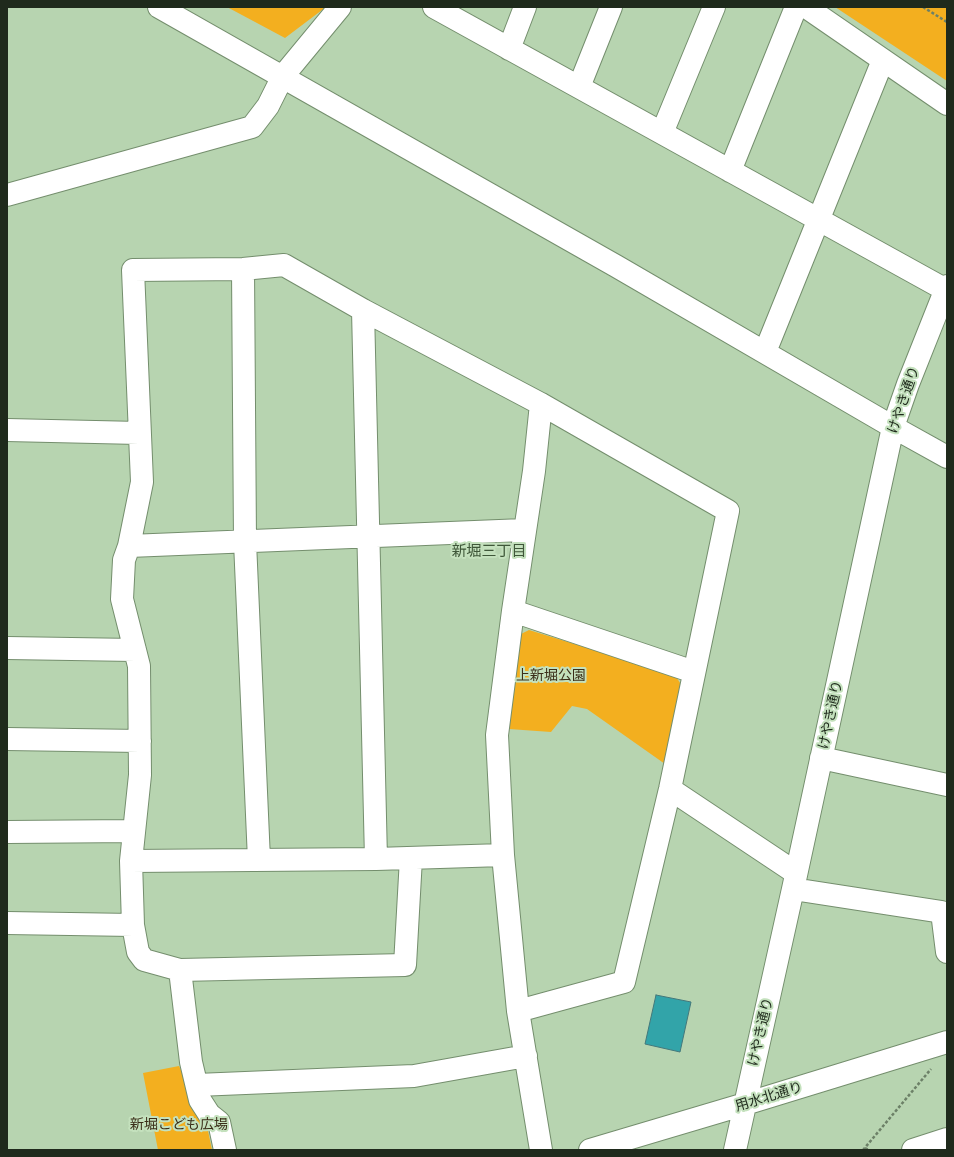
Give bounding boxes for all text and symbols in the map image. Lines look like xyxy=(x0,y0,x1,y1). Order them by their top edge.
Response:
street label: けやき通り xyxy=(885,364,923,436)
district label: 新堀三丁目 xyxy=(452,543,526,561)
park label: 上新堀公園 xyxy=(516,668,586,684)
street label: けやき通り xyxy=(816,679,846,751)
street label: けやき通り xyxy=(745,996,777,1068)
street label: 用水北通り xyxy=(733,1079,805,1115)
park label: 新堀こども広場 xyxy=(130,1117,228,1133)

